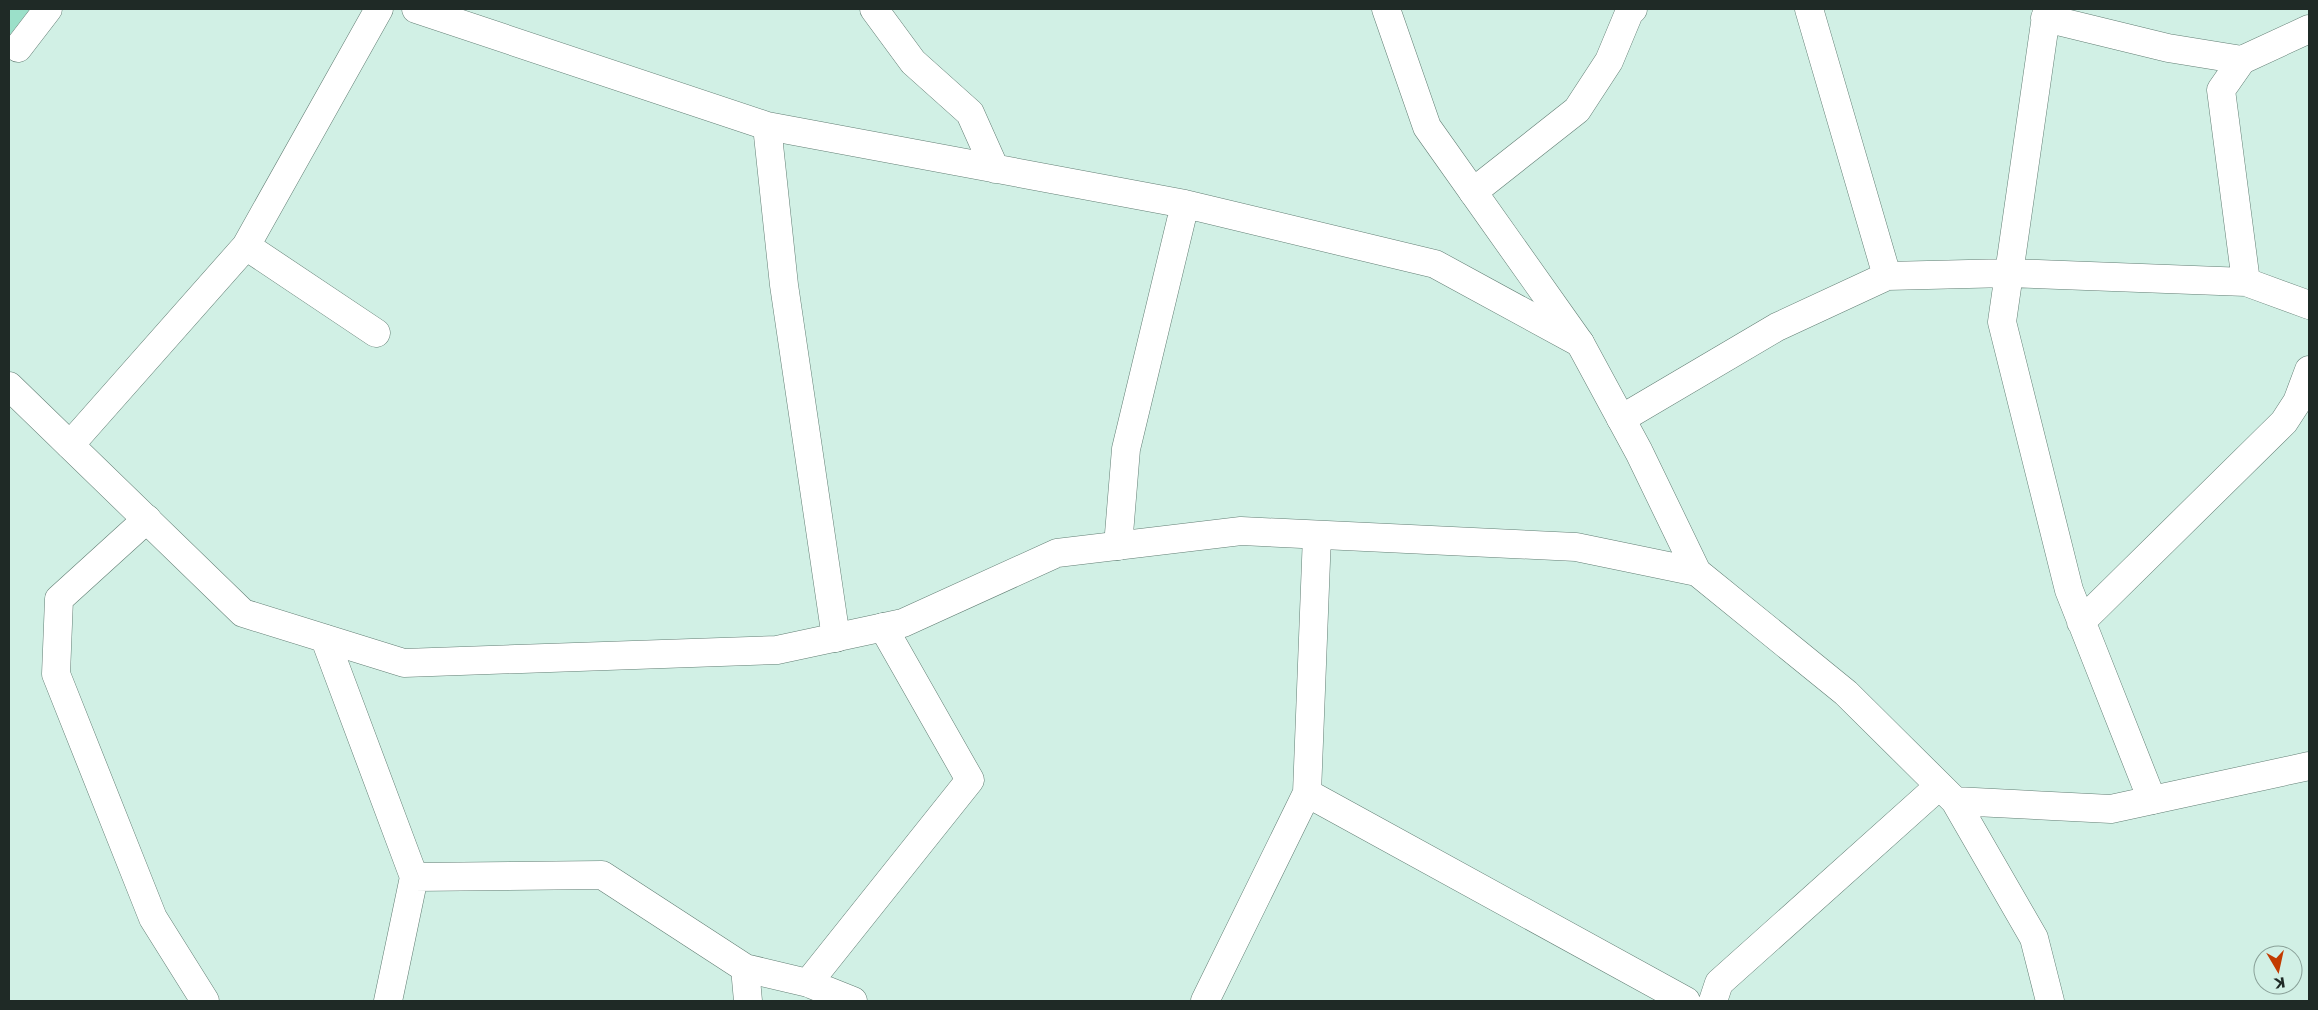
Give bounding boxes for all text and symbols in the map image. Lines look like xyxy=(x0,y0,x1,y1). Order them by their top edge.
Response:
north arrow xyxy=(2253,945,2303,995)
text: K xyxy=(2272,974,2287,992)

